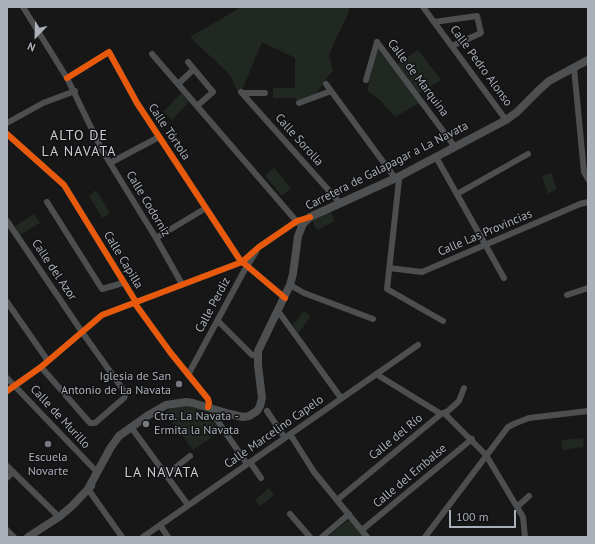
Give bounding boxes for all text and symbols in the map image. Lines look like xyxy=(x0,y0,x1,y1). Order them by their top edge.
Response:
north arrow xyxy=(16,16,56,56)
street label: Calle Pedro Alonso xyxy=(447,23,515,109)
street label: Calle de Marquina xyxy=(384,37,452,119)
text: N xyxy=(25,39,37,55)
street label: Calle Tórtola xyxy=(145,101,193,163)
street label: Calle Sorolla xyxy=(272,111,326,169)
street label: Carretera de Galapagar a La Navata xyxy=(303,119,471,213)
district label: ALTO DE LA NAVATA xyxy=(42,128,116,160)
street label: Calle Codorniz xyxy=(123,169,173,239)
street label: Calle Las Provincias xyxy=(436,207,534,259)
street label: Calle Capilla xyxy=(100,229,146,291)
street label: Calle del Azor xyxy=(28,237,80,303)
street label: Calle Perdiz xyxy=(192,275,234,335)
place label: Iglesia de San Antonio de La Navata xyxy=(61,370,171,398)
marker: Iglesia de San Antonio de La Navata xyxy=(174,379,184,389)
street label: Calle de Murillo xyxy=(27,382,93,452)
street label: Calle Marcelino Capelo xyxy=(222,392,326,472)
place label: Ctra. La Navata - Ermita la Navata xyxy=(154,410,239,438)
street label: Calle del Río xyxy=(366,411,426,463)
marker: Ctra. La Navata - Ermita la Navata xyxy=(141,419,151,429)
marker: Escuela Novarte xyxy=(43,439,53,449)
street label: Calle del Embalse xyxy=(370,441,450,511)
place label: Escuela Novarte xyxy=(28,451,68,479)
district label: LA NAVATA xyxy=(125,465,199,481)
scale bar xyxy=(451,502,518,528)
text: 100 m xyxy=(456,509,489,524)

